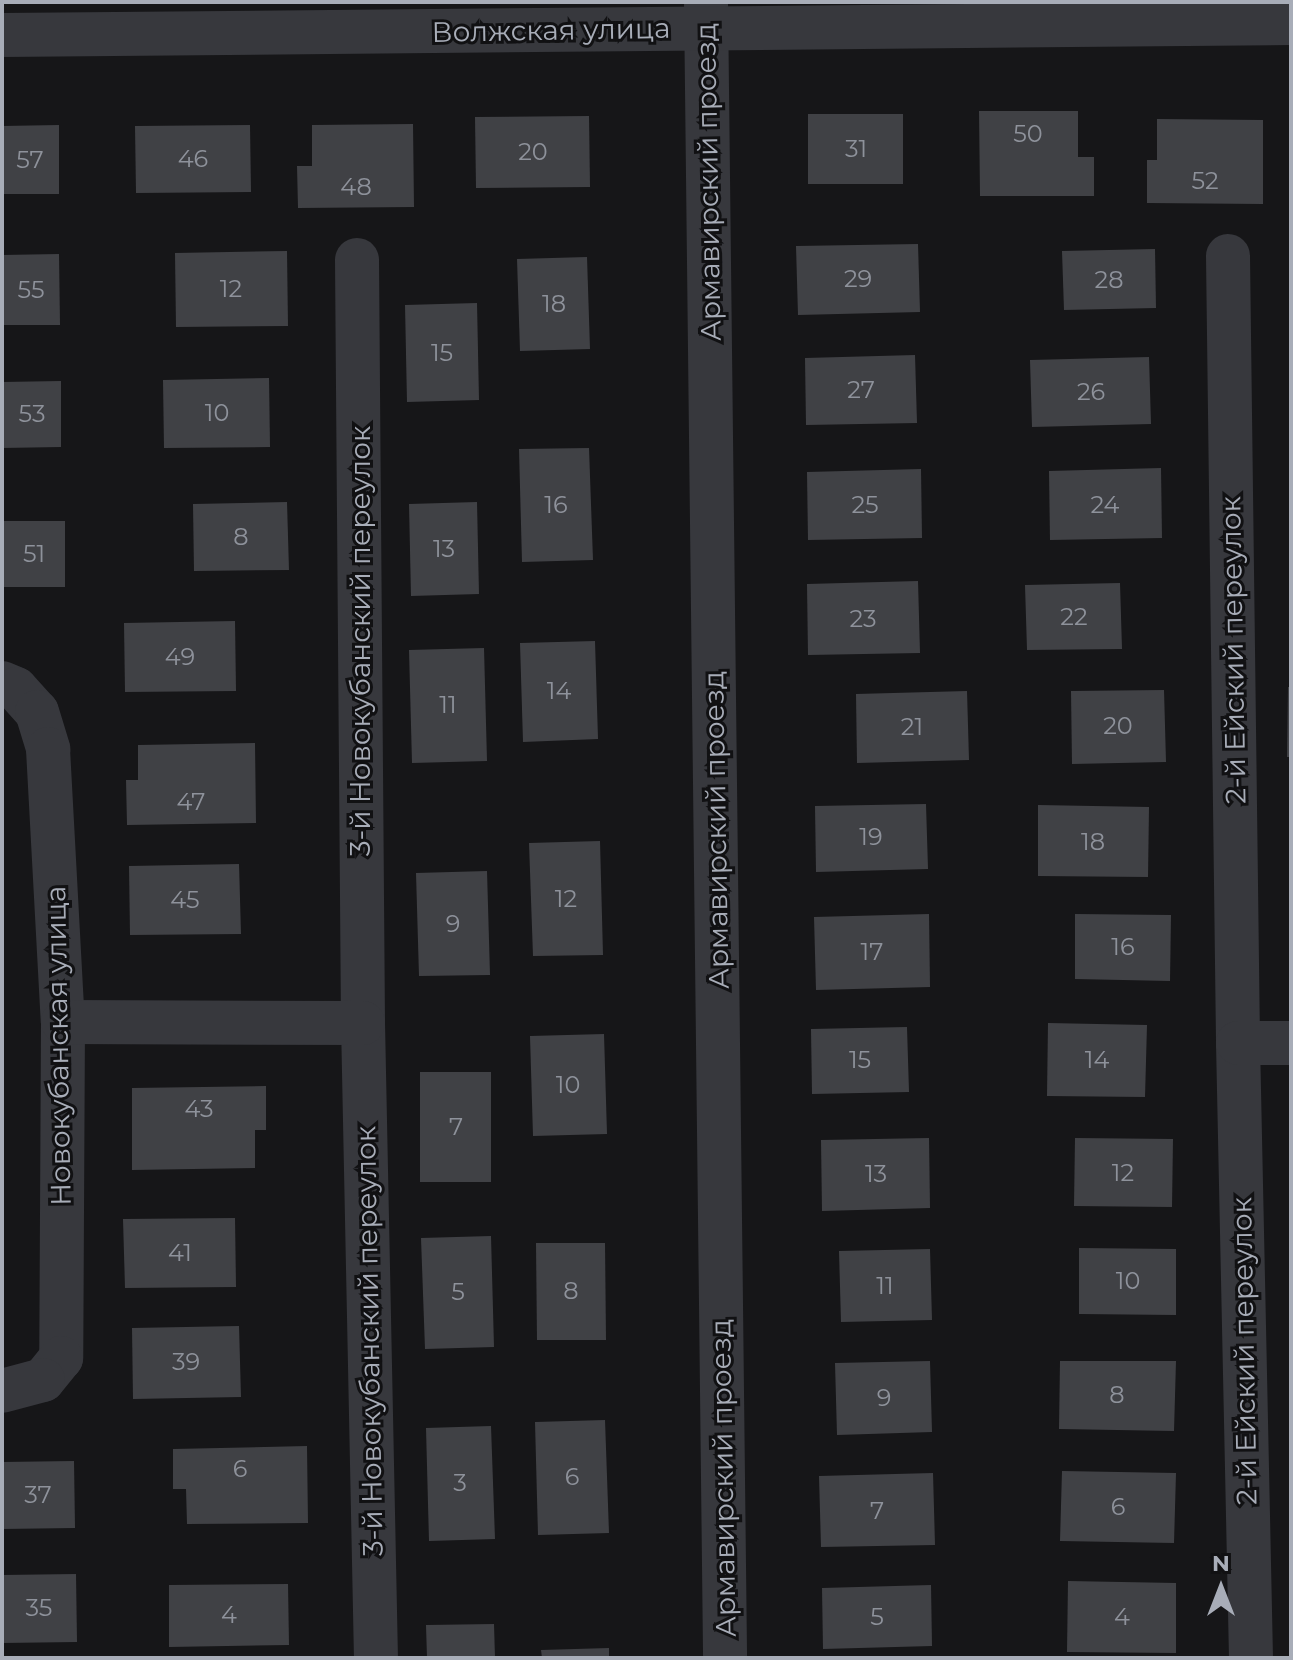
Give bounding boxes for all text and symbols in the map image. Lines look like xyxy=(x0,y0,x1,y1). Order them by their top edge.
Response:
street label: Волжская улица xyxy=(431,11,671,49)
street label: Армавирский проезд xyxy=(688,23,728,341)
house number: 50 xyxy=(1013,120,1043,148)
house number: 31 xyxy=(845,135,867,163)
house number: 20 xyxy=(518,138,548,166)
house number: 46 xyxy=(178,145,208,173)
house number: 57 xyxy=(16,146,44,174)
house number: 52 xyxy=(1191,167,1219,195)
house number: 48 xyxy=(340,173,372,201)
house number: 29 xyxy=(844,265,872,293)
house number: 28 xyxy=(1095,266,1123,294)
house number: 12 xyxy=(220,275,242,303)
house number: 55 xyxy=(17,276,45,304)
house number: 18 xyxy=(542,290,566,318)
house number: 15 xyxy=(431,339,453,367)
house number: 27 xyxy=(847,376,875,404)
house number: 26 xyxy=(1077,378,1105,406)
house number: 10 xyxy=(205,399,229,427)
house number: 53 xyxy=(19,400,45,428)
street label: 3-й Новокубанский переулок xyxy=(343,426,377,856)
house number: 16 xyxy=(544,491,568,519)
house number: 25 xyxy=(851,491,879,519)
house number: 24 xyxy=(1091,491,1119,519)
street label: 2-й Ейский переулок xyxy=(1214,496,1252,804)
house number: 8 xyxy=(233,523,249,551)
house number: 13 xyxy=(433,535,455,563)
house number: 51 xyxy=(23,540,45,568)
house number: 22 xyxy=(1060,603,1088,631)
house number: 23 xyxy=(849,605,877,633)
house number: 49 xyxy=(165,643,195,671)
street label: Армавирский проезд xyxy=(696,671,736,989)
house number: 14 xyxy=(547,677,571,705)
house number: 11 xyxy=(439,691,457,719)
house number: 20 xyxy=(1103,712,1133,740)
house number: 21 xyxy=(901,713,923,741)
house number: 47 xyxy=(177,788,205,816)
house number: 19 xyxy=(859,823,883,851)
house number: 18 xyxy=(1081,828,1105,856)
house number: 12 xyxy=(555,885,577,913)
street label: Новокубанская улица xyxy=(38,886,78,1206)
house number: 45 xyxy=(170,886,200,914)
house number: 9 xyxy=(446,910,460,938)
house number: 16 xyxy=(1111,933,1135,961)
house number: 17 xyxy=(861,938,883,966)
house number: 15 xyxy=(849,1046,871,1074)
house number: 14 xyxy=(1085,1046,1109,1074)
house number: 10 xyxy=(556,1071,580,1099)
house number: 43 xyxy=(184,1095,214,1123)
house number: 7 xyxy=(449,1113,463,1141)
street label: 3-й Новокубанский переулок xyxy=(348,1126,390,1556)
house number: 12 xyxy=(1112,1159,1134,1187)
house number: 13 xyxy=(865,1160,887,1188)
street label: 2-й Ейский переулок xyxy=(1225,1197,1263,1505)
house number: 41 xyxy=(168,1239,192,1267)
house number: 10 xyxy=(1116,1267,1140,1295)
house number: 11 xyxy=(876,1272,894,1300)
house number: 8 xyxy=(563,1277,579,1305)
house number: 5 xyxy=(451,1278,465,1306)
street label: Армавирский проезд xyxy=(703,1319,743,1637)
house number: 39 xyxy=(172,1348,200,1376)
house number: 8 xyxy=(1109,1381,1125,1409)
house number: 9 xyxy=(877,1384,891,1412)
house number: 6 xyxy=(233,1455,247,1483)
house number: 6 xyxy=(565,1463,579,1491)
house number: 3 xyxy=(453,1469,467,1497)
house number: 37 xyxy=(24,1481,52,1509)
house number: 6 xyxy=(1111,1493,1125,1521)
house number: 7 xyxy=(870,1497,884,1525)
north arrow xyxy=(1181,1548,1261,1628)
text: N xyxy=(1212,1550,1230,1577)
house number: 35 xyxy=(26,1594,52,1622)
house number: 4 xyxy=(221,1601,237,1629)
house number: 5 xyxy=(870,1603,884,1631)
house number: 4 xyxy=(1114,1603,1130,1631)

